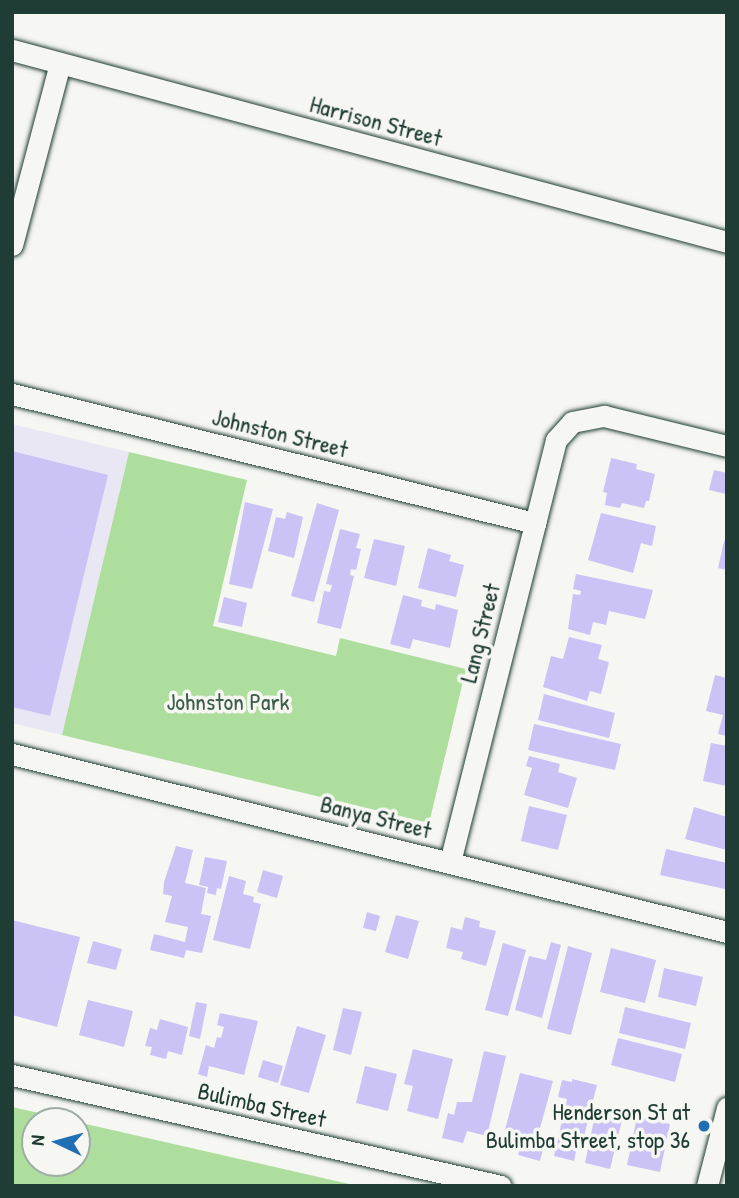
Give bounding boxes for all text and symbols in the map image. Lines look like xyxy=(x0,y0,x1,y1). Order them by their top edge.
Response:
street label: Harrison Street xyxy=(307,90,445,152)
street label: Johnston Street xyxy=(209,402,351,464)
street label: Lang Street xyxy=(454,580,506,686)
park label: Johnston Park xyxy=(166,688,290,716)
street label: Banya Street xyxy=(318,789,434,845)
street label: Bulimba Street xyxy=(195,1076,329,1134)
place label: Henderson St at Bulimba Street, stop 36 xyxy=(486,1098,690,1154)
north arrow xyxy=(21,1107,91,1177)
marker: Henderson St at Bulimba Street, stop 36 xyxy=(696,1118,712,1134)
text: N xyxy=(24,1134,50,1147)

